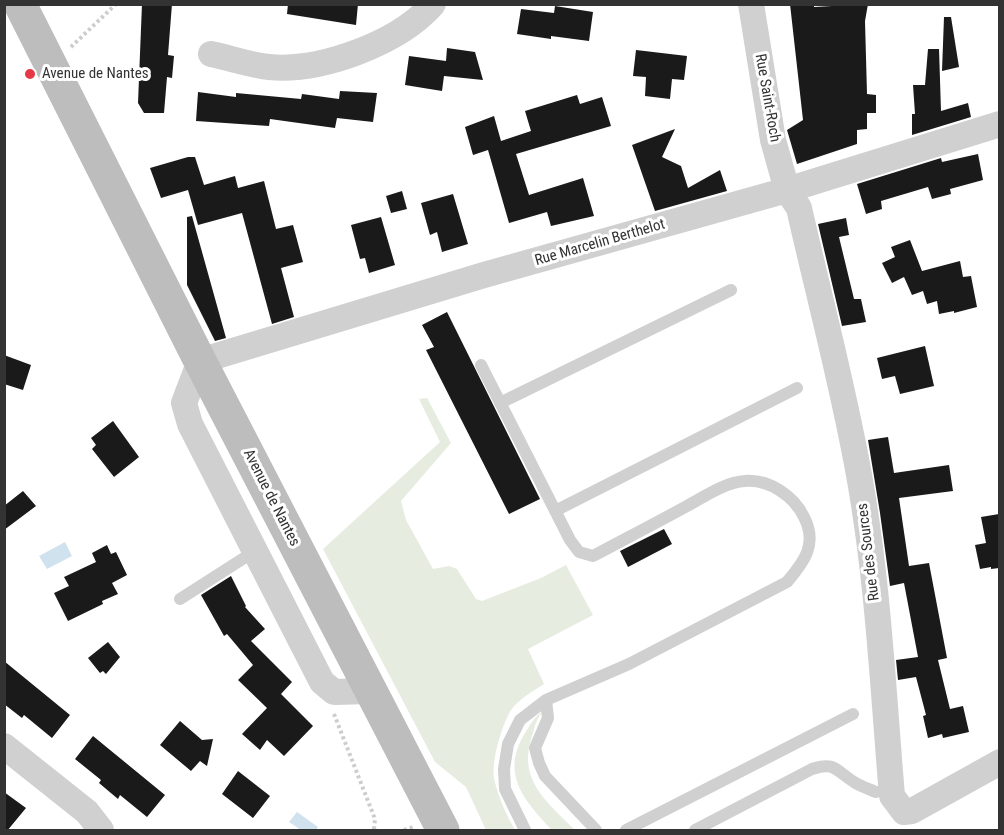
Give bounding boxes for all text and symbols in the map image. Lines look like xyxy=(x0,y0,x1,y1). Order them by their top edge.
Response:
street label: Rue Saint-Roch xyxy=(750,53,784,143)
place label: Avenue de Nantes xyxy=(42,65,149,83)
marker: Avenue de Nantes xyxy=(23,67,37,81)
street label: Rue Marcelin Berthelot xyxy=(533,216,667,270)
street label: Avenue de Nantes xyxy=(239,446,303,550)
street label: Rue des Sources xyxy=(854,502,884,602)

